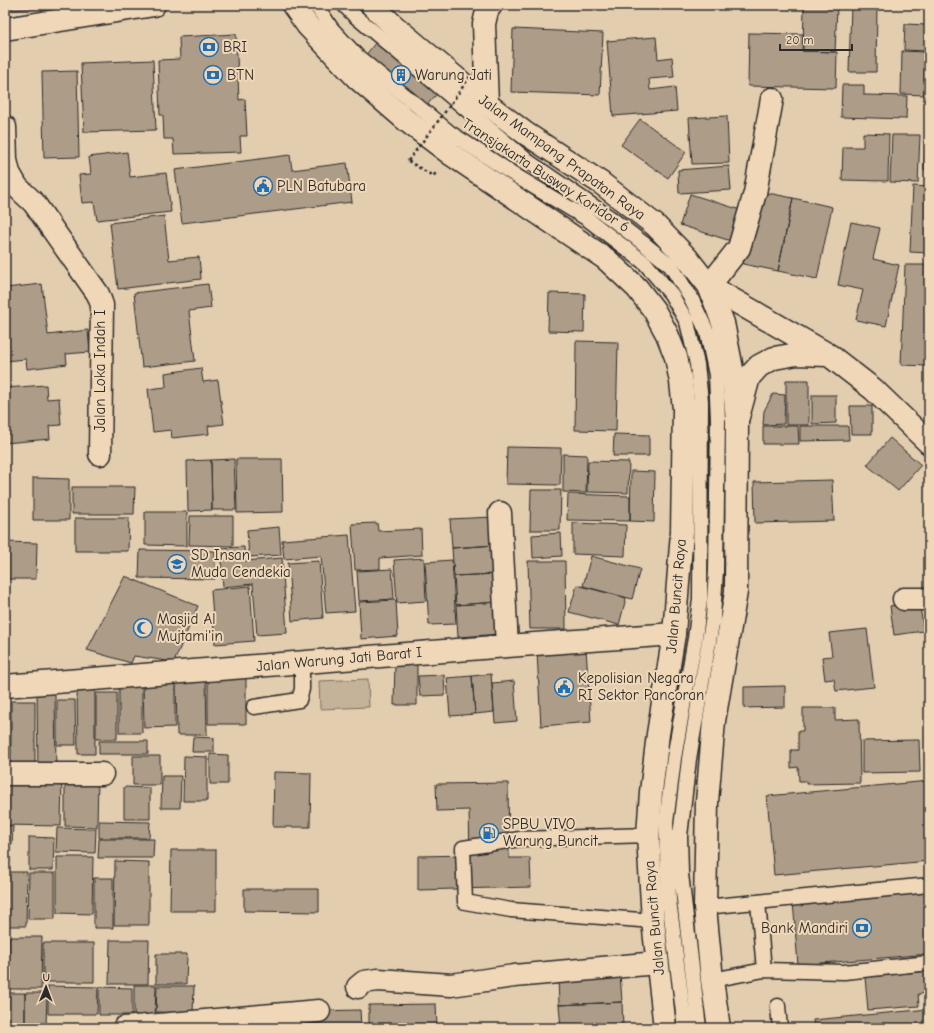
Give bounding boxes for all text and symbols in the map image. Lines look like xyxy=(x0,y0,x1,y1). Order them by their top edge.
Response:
scale bar xyxy=(780,26,852,52)
text: 20 m xyxy=(786,33,814,47)
bank icon: BRI xyxy=(198,36,220,58)
place label: BRI xyxy=(223,38,247,56)
bank icon: BTN xyxy=(202,64,224,86)
building icon: Warung Jati xyxy=(390,64,412,86)
place label: BTN xyxy=(227,66,254,84)
place label: Warung Jati xyxy=(415,66,492,84)
street label: Jalan Mampang Prapatan Raya xyxy=(475,90,649,224)
street label: Transjakarta Busway Koridor 6 xyxy=(459,114,633,236)
public building icon: PLN Batubara xyxy=(252,175,274,197)
place label: PLN Batubara xyxy=(277,177,366,195)
street label: Jalan Loka Indah I xyxy=(91,310,109,432)
street label: Jalan Buncit Raya xyxy=(662,538,690,654)
place label: SD Insan Muda Cendekia xyxy=(191,546,291,581)
school or university icon: SD Insan Muda Cendekia xyxy=(166,553,188,575)
place label: Masjid Al Mujtami'in xyxy=(157,610,223,645)
mosque icon: Masjid Al Mujtami'in xyxy=(132,617,154,639)
street label: Jalan Warung Jati Barat I xyxy=(255,643,423,675)
place label: Kepolisian Negara RI Sektor Pancoran xyxy=(578,669,704,704)
public building icon: Kepolisian Negara RI Sektor Pancoran xyxy=(553,676,575,698)
place label: SPBU VIVO Warung Buncit xyxy=(503,815,598,850)
fuel station icon: SPBU VIVO Warung Buncit xyxy=(478,822,500,844)
street label: Jalan Buncit Raya xyxy=(640,860,668,976)
bank icon: Bank Mandiri xyxy=(851,917,873,939)
place label: Bank Mandiri xyxy=(761,919,848,937)
north arrow xyxy=(26,967,66,1007)
text: U xyxy=(42,971,50,984)

